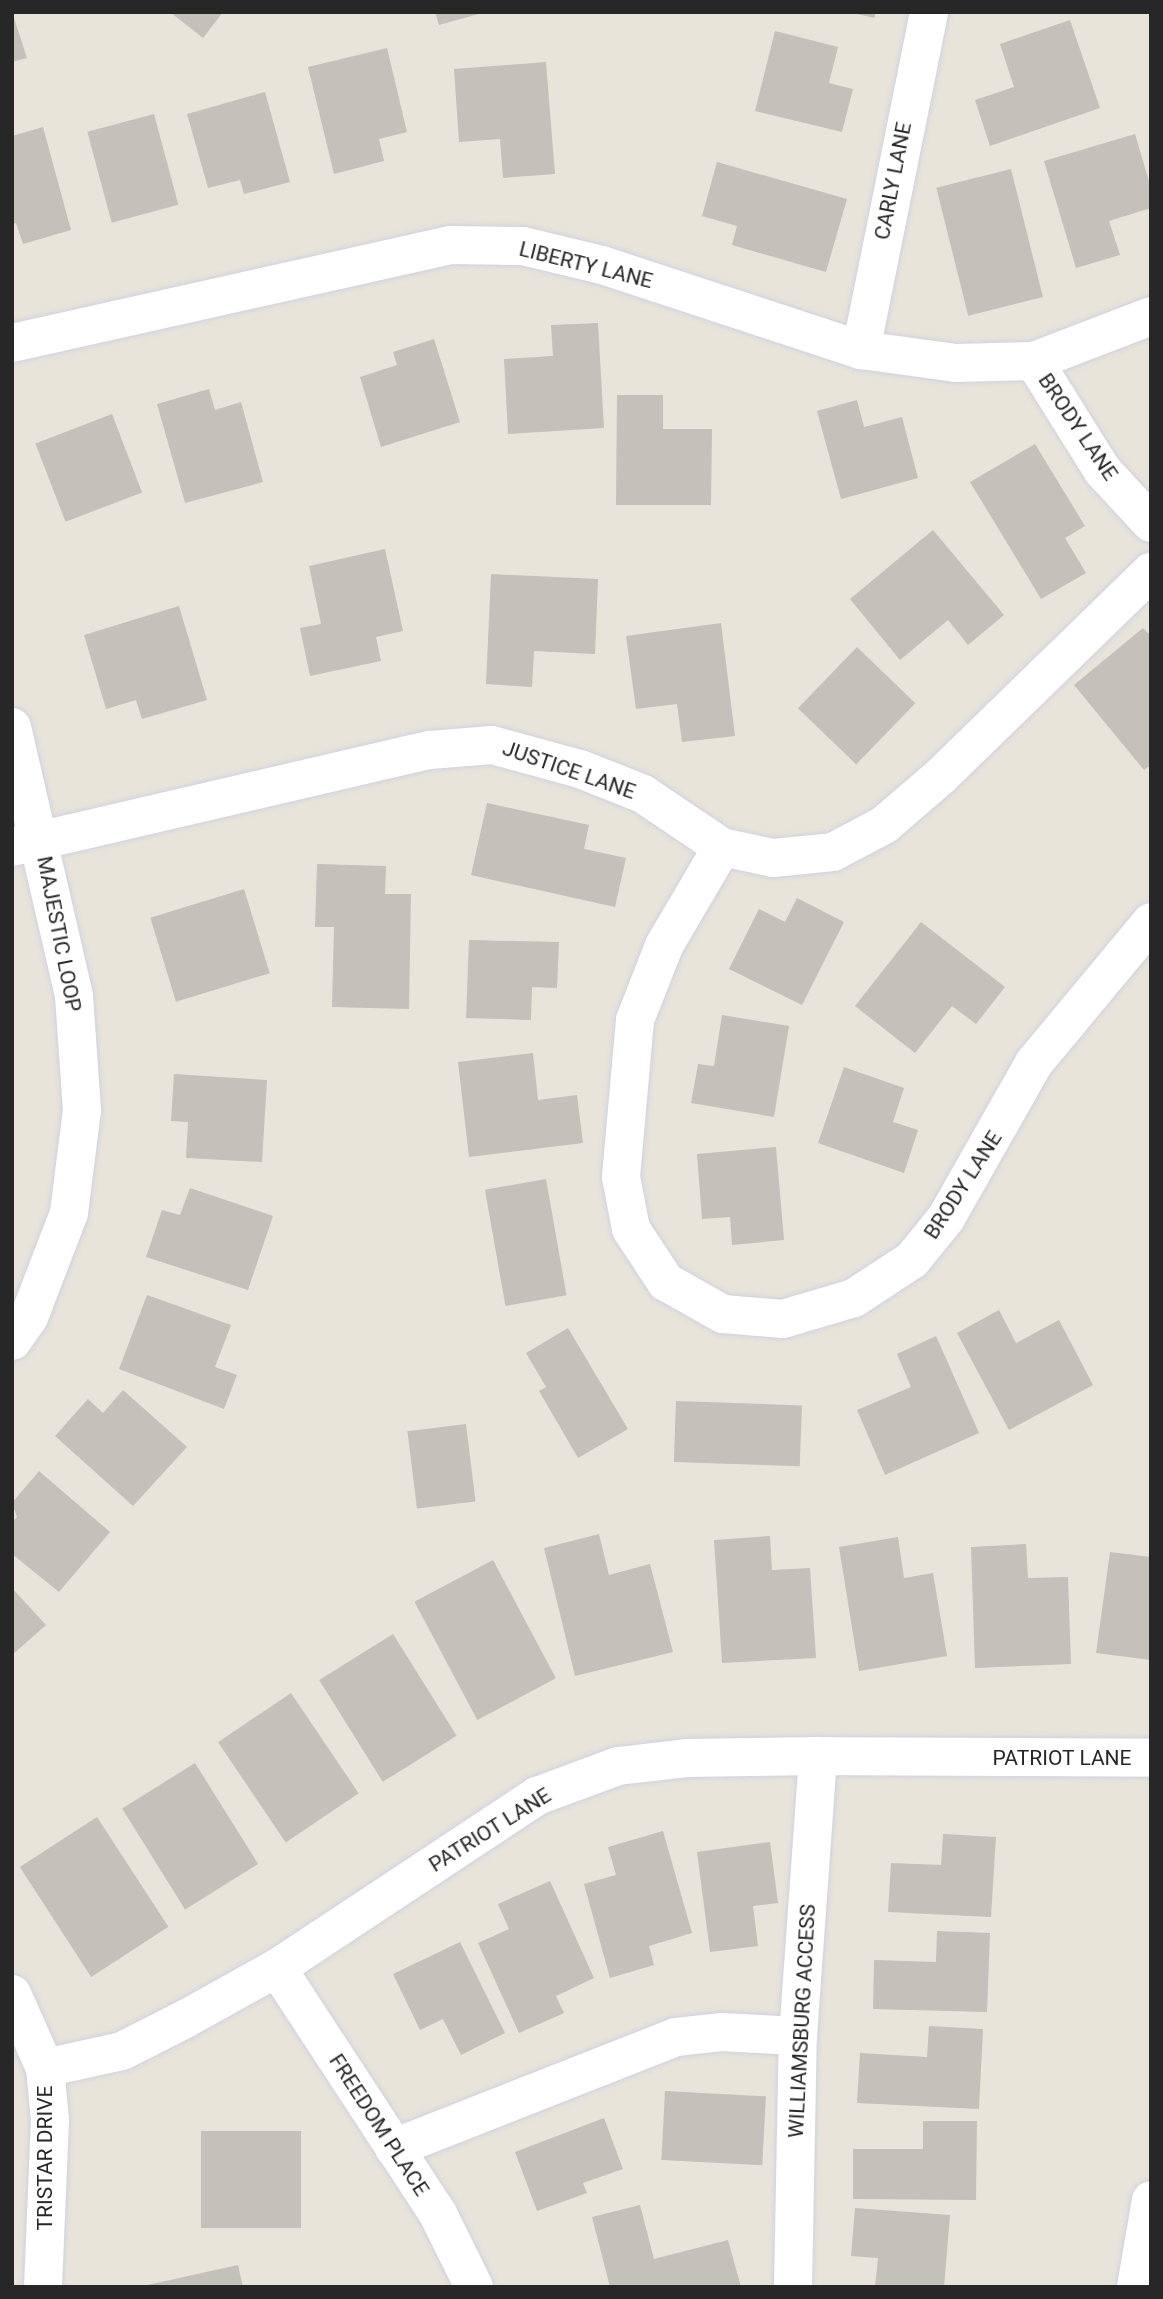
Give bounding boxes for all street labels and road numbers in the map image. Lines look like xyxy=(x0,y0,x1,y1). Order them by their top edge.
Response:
street label: CARLY LANE xyxy=(869,120,917,242)
street label: LIBERTY LANE xyxy=(517,236,655,294)
street label: BRODY LANE xyxy=(1033,369,1123,485)
street label: JUSTICE LANE xyxy=(499,735,639,805)
street label: MAJESTIC LOOP xyxy=(32,854,86,1014)
street label: BRODY LANE xyxy=(919,1126,1007,1244)
street label: PATRIOT LANE xyxy=(992,1745,1132,1771)
street label: PATRIOT LANE xyxy=(424,1782,556,1878)
street label: WILLIAMSBURG ACCESS xyxy=(783,1903,821,2139)
street label: FREEDOM PLACE xyxy=(324,2049,434,2201)
street label: TRISTAR DRIVE xyxy=(32,2086,58,2230)

